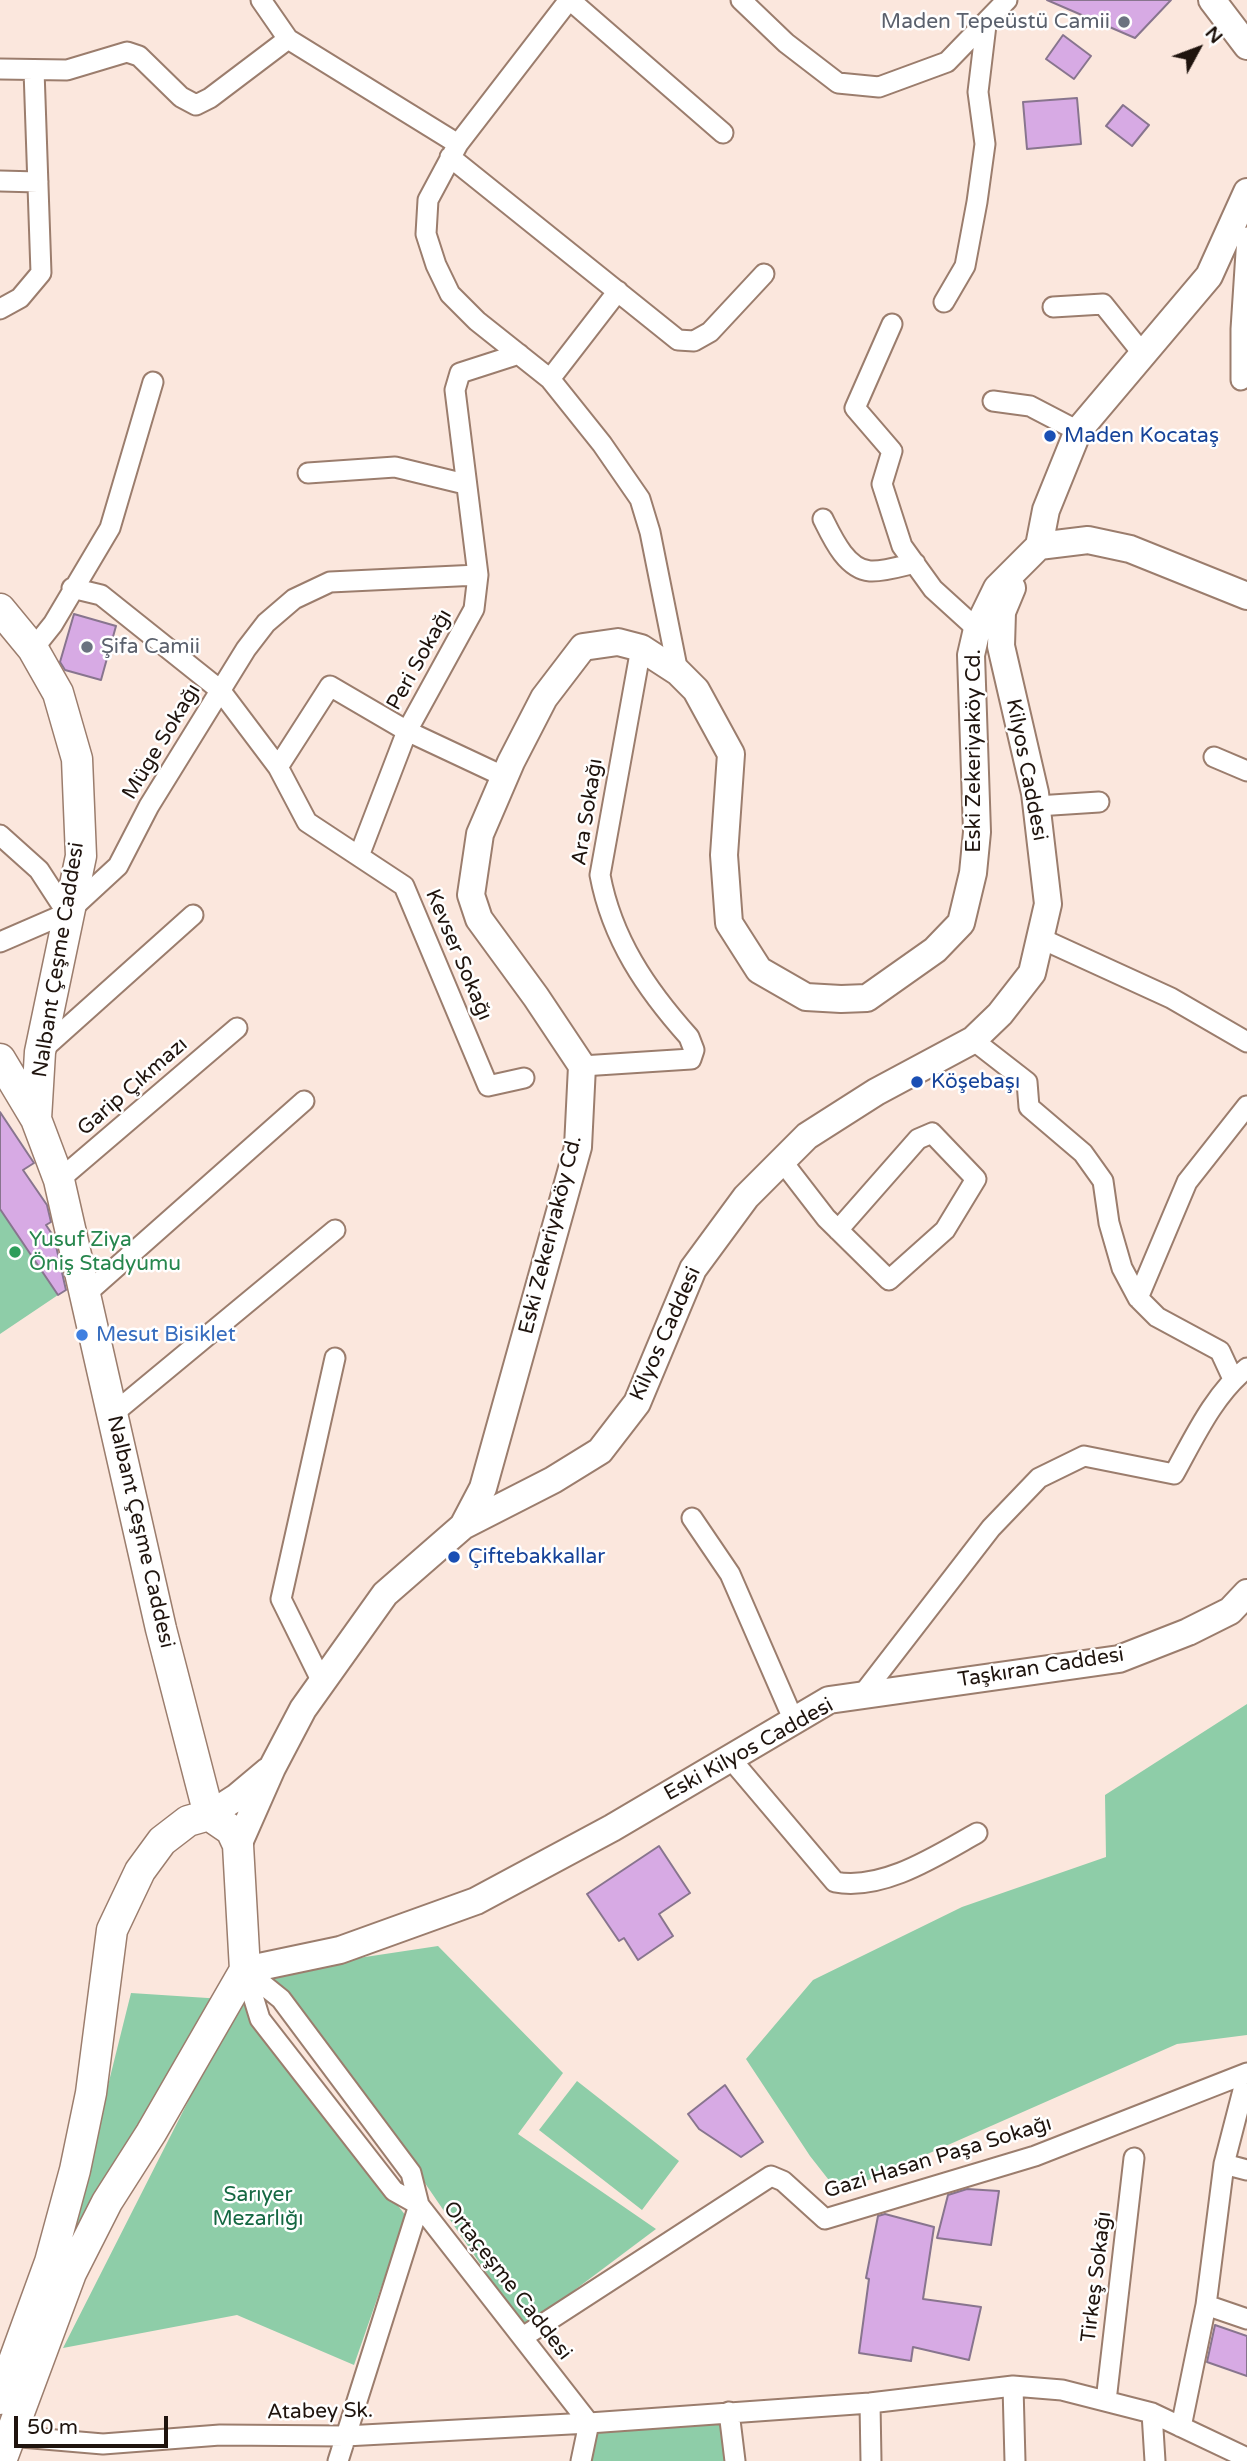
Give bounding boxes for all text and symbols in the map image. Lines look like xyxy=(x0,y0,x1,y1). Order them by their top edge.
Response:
place label: Maden Tepeüstü Camii xyxy=(881,9,1110,35)
marker: Maden Tepeüstü Camii xyxy=(1116,14,1132,30)
north arrow xyxy=(1163,14,1233,84)
text: N xyxy=(1201,22,1227,48)
place label: Maden Kocataş xyxy=(1064,423,1219,449)
marker: Maden Kocataş xyxy=(1042,428,1058,444)
street label: Peri Sokağı xyxy=(382,605,458,715)
place label: Şifa Camii xyxy=(101,634,200,660)
marker: Şifa Camii xyxy=(79,639,95,655)
street label: Eski Zekeriyaköy Cd. xyxy=(961,649,987,853)
street label: Müge Sokağı xyxy=(118,680,206,804)
street label: Kilyos Caddesi xyxy=(1000,697,1052,843)
street label: Ara Sokağı xyxy=(567,757,609,867)
street label: Nalbant Çeşme Caddesi xyxy=(28,841,90,1079)
street label: Kevser Sokağı xyxy=(419,886,497,1024)
street label: Garip Çıkmazı xyxy=(73,1032,193,1142)
place label: Köşebaşı xyxy=(931,1069,1020,1095)
marker: Köşebaşı xyxy=(909,1074,925,1090)
street label: Eski Zekeriyaköy Cd. xyxy=(514,1133,588,1337)
place label: Yusuf Ziya Öniş Stadyumu xyxy=(29,1227,181,1277)
marker: Yusuf Ziya Öniş Stadyumu xyxy=(7,1244,23,1260)
street label: Kilyos Caddesi xyxy=(625,1263,707,1405)
place label: Mesut Bisiklet xyxy=(96,1322,236,1348)
marker: Mesut Bisiklet xyxy=(74,1327,90,1343)
street label: Nalbant Çeşme Caddesi xyxy=(101,1413,179,1651)
place label: Çiftebakkallar xyxy=(468,1544,605,1570)
marker: Çiftebakkallar xyxy=(446,1549,462,1565)
street label: Taşkıran Caddesi xyxy=(956,1642,1126,1694)
street label: Eski Kilyos Caddesi xyxy=(660,1693,838,1807)
street label: Gazi Hasan Paşa Sokağı xyxy=(821,2111,1055,2205)
park label: Sarıyer Mezarlığı xyxy=(212,2182,304,2232)
street label: Ortaçeşme Caddesi xyxy=(437,2197,577,2365)
street label: Tirkeş Sokağı xyxy=(1076,2210,1118,2344)
street label: Atabey Sk. xyxy=(267,2398,373,2426)
scale bar xyxy=(18,2402,172,2446)
text: 50 m xyxy=(27,2415,78,2440)

